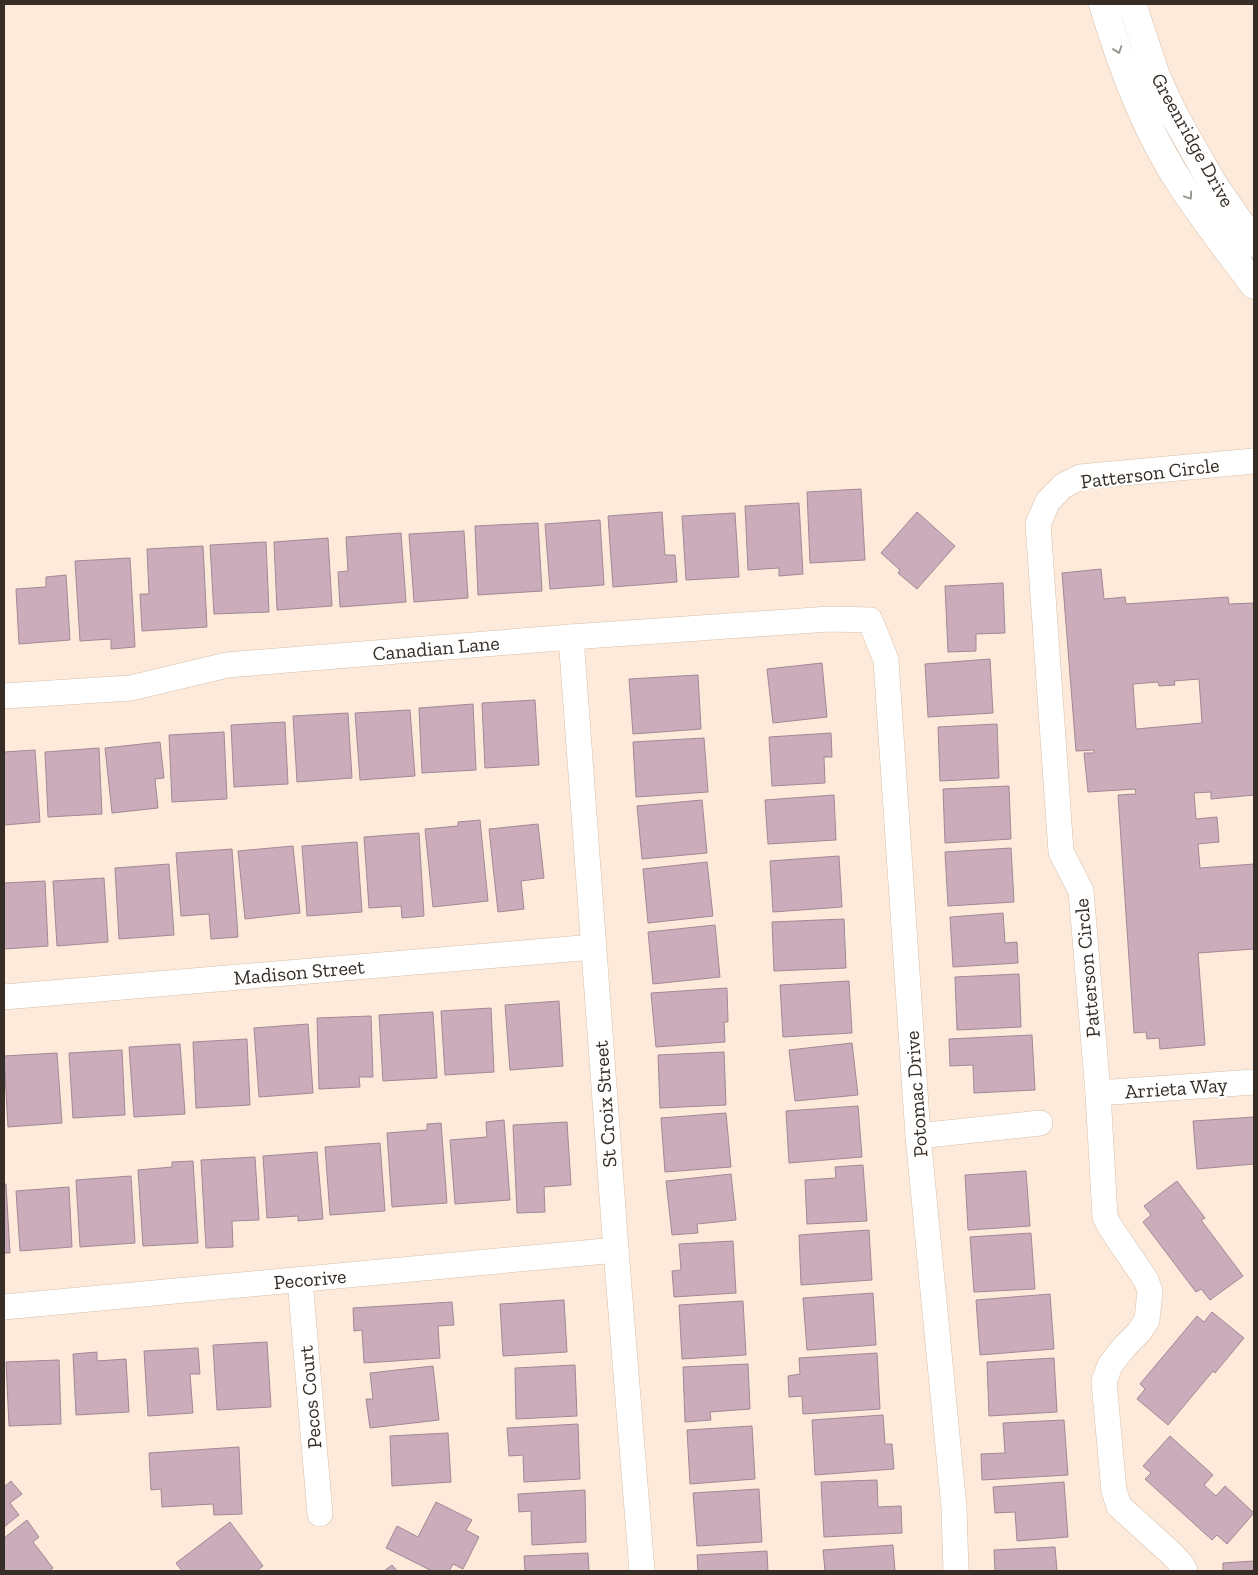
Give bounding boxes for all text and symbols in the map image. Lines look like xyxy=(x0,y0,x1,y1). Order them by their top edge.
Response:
one-way arrow xyxy=(1112,45,1122,54)
street label: Greenridge Drive xyxy=(1146,69,1240,211)
one-way arrow xyxy=(1183,190,1192,199)
street label: Patterson Circle xyxy=(1079,453,1221,493)
street label: Canadian Lane xyxy=(372,630,500,666)
street label: Patterson Circle xyxy=(1069,897,1105,1039)
street label: Madison Street xyxy=(233,954,366,990)
street label: Potomac Drive xyxy=(900,1030,932,1158)
street label: St Croix Street xyxy=(589,1039,621,1168)
street label: Arrieta Way xyxy=(1124,1072,1229,1104)
street label: Pecorive xyxy=(273,1264,347,1294)
street label: Pecos Court xyxy=(293,1344,326,1450)

